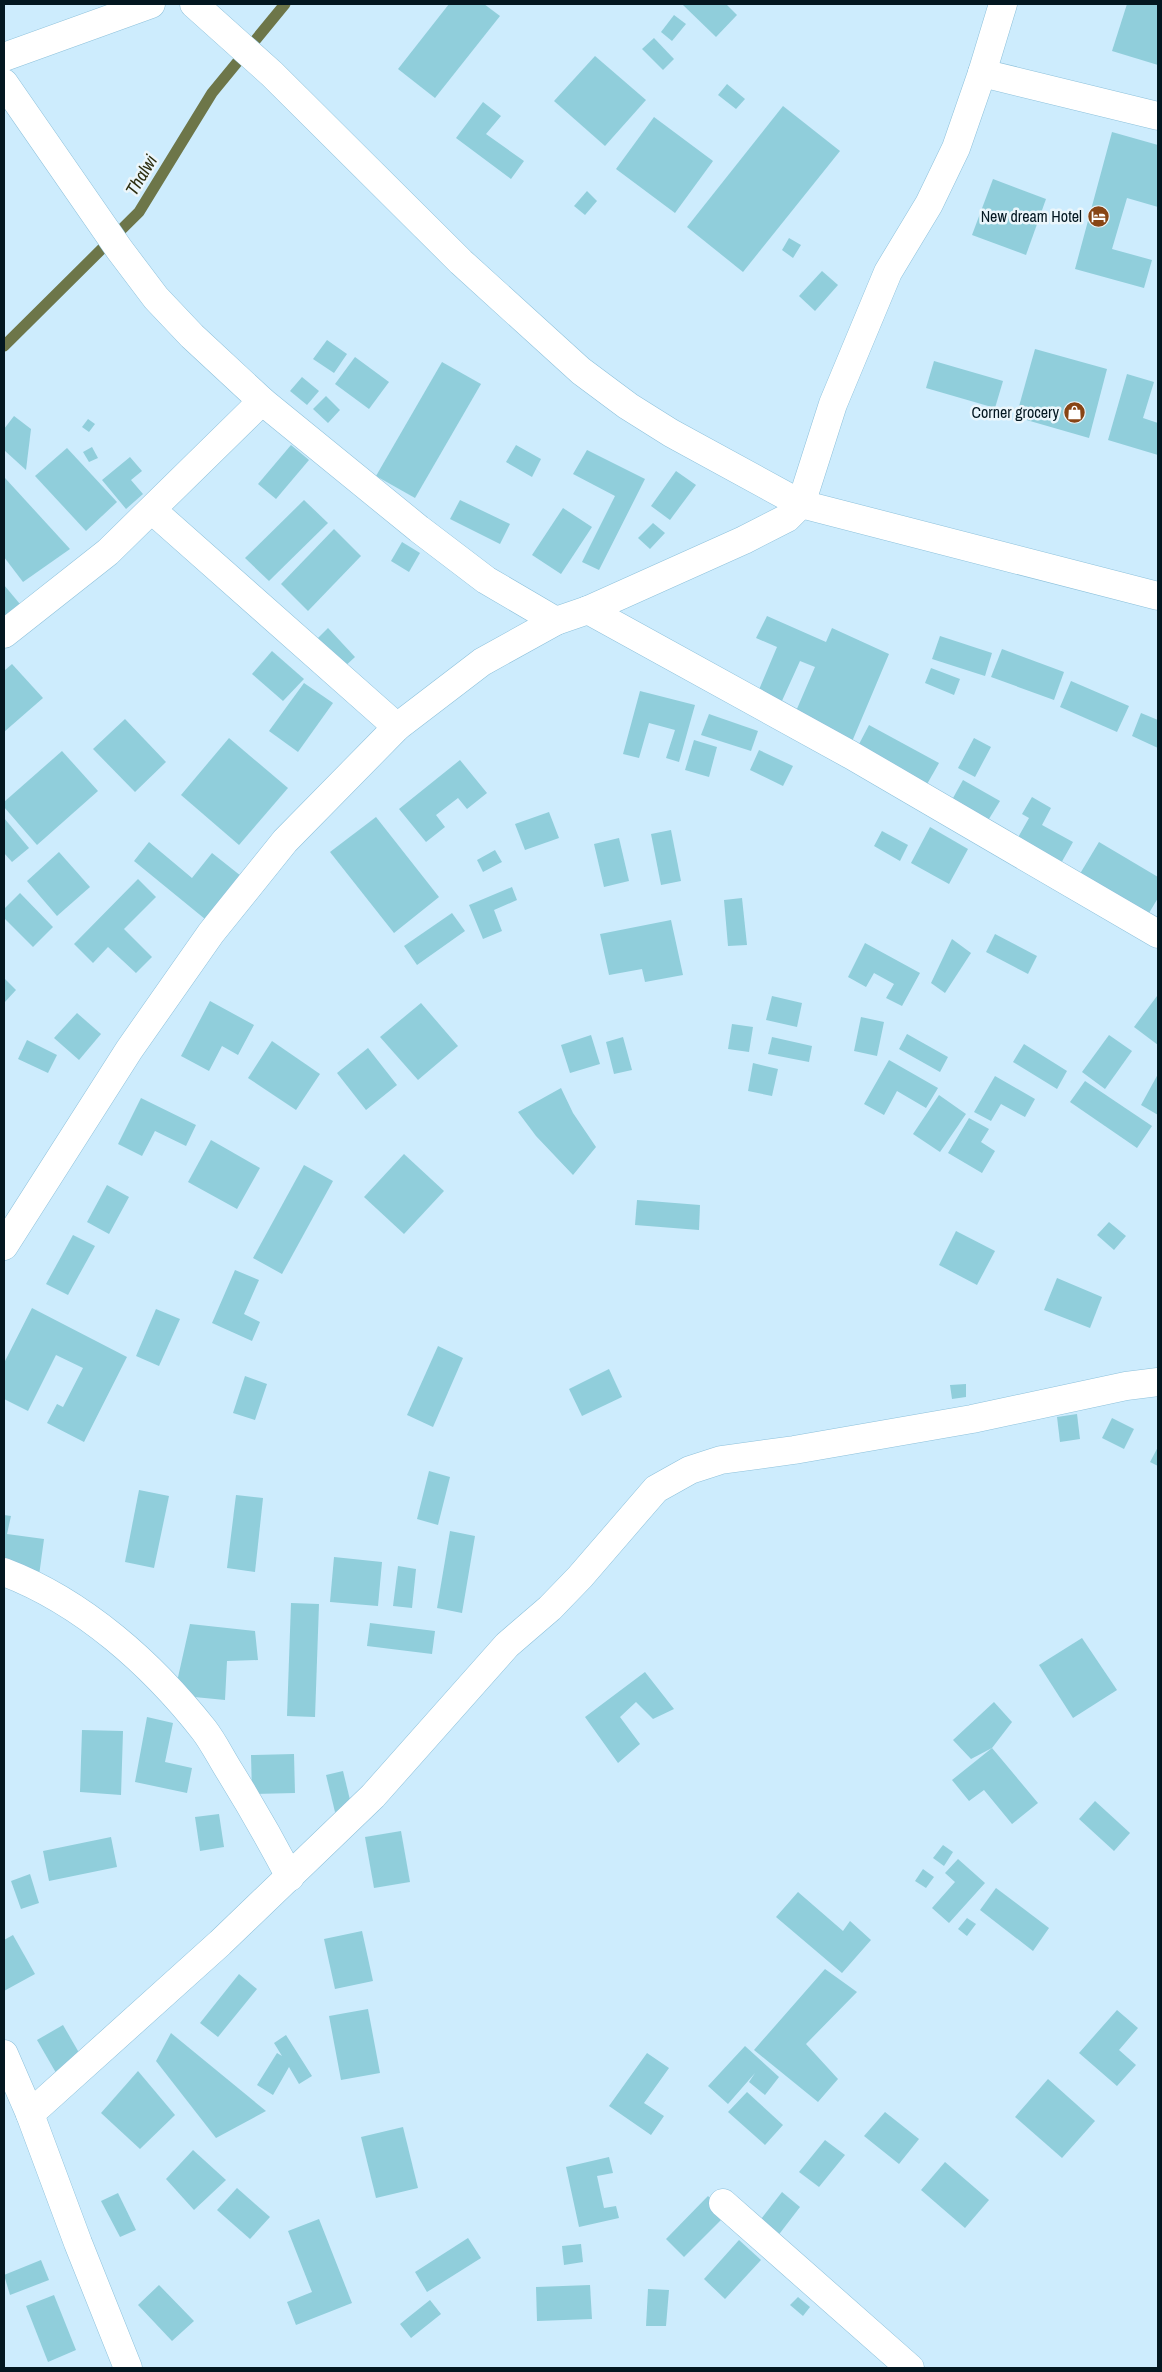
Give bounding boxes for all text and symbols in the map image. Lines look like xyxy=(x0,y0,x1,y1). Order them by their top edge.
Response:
water label: Thalwi xyxy=(119,150,163,200)
hotel icon: New dream Hotel xyxy=(1086,204,1110,228)
place label: New dream Hotel xyxy=(981,205,1082,227)
shop icon: Corner grocery xyxy=(1063,400,1087,424)
place label: Corner grocery xyxy=(972,401,1059,423)

